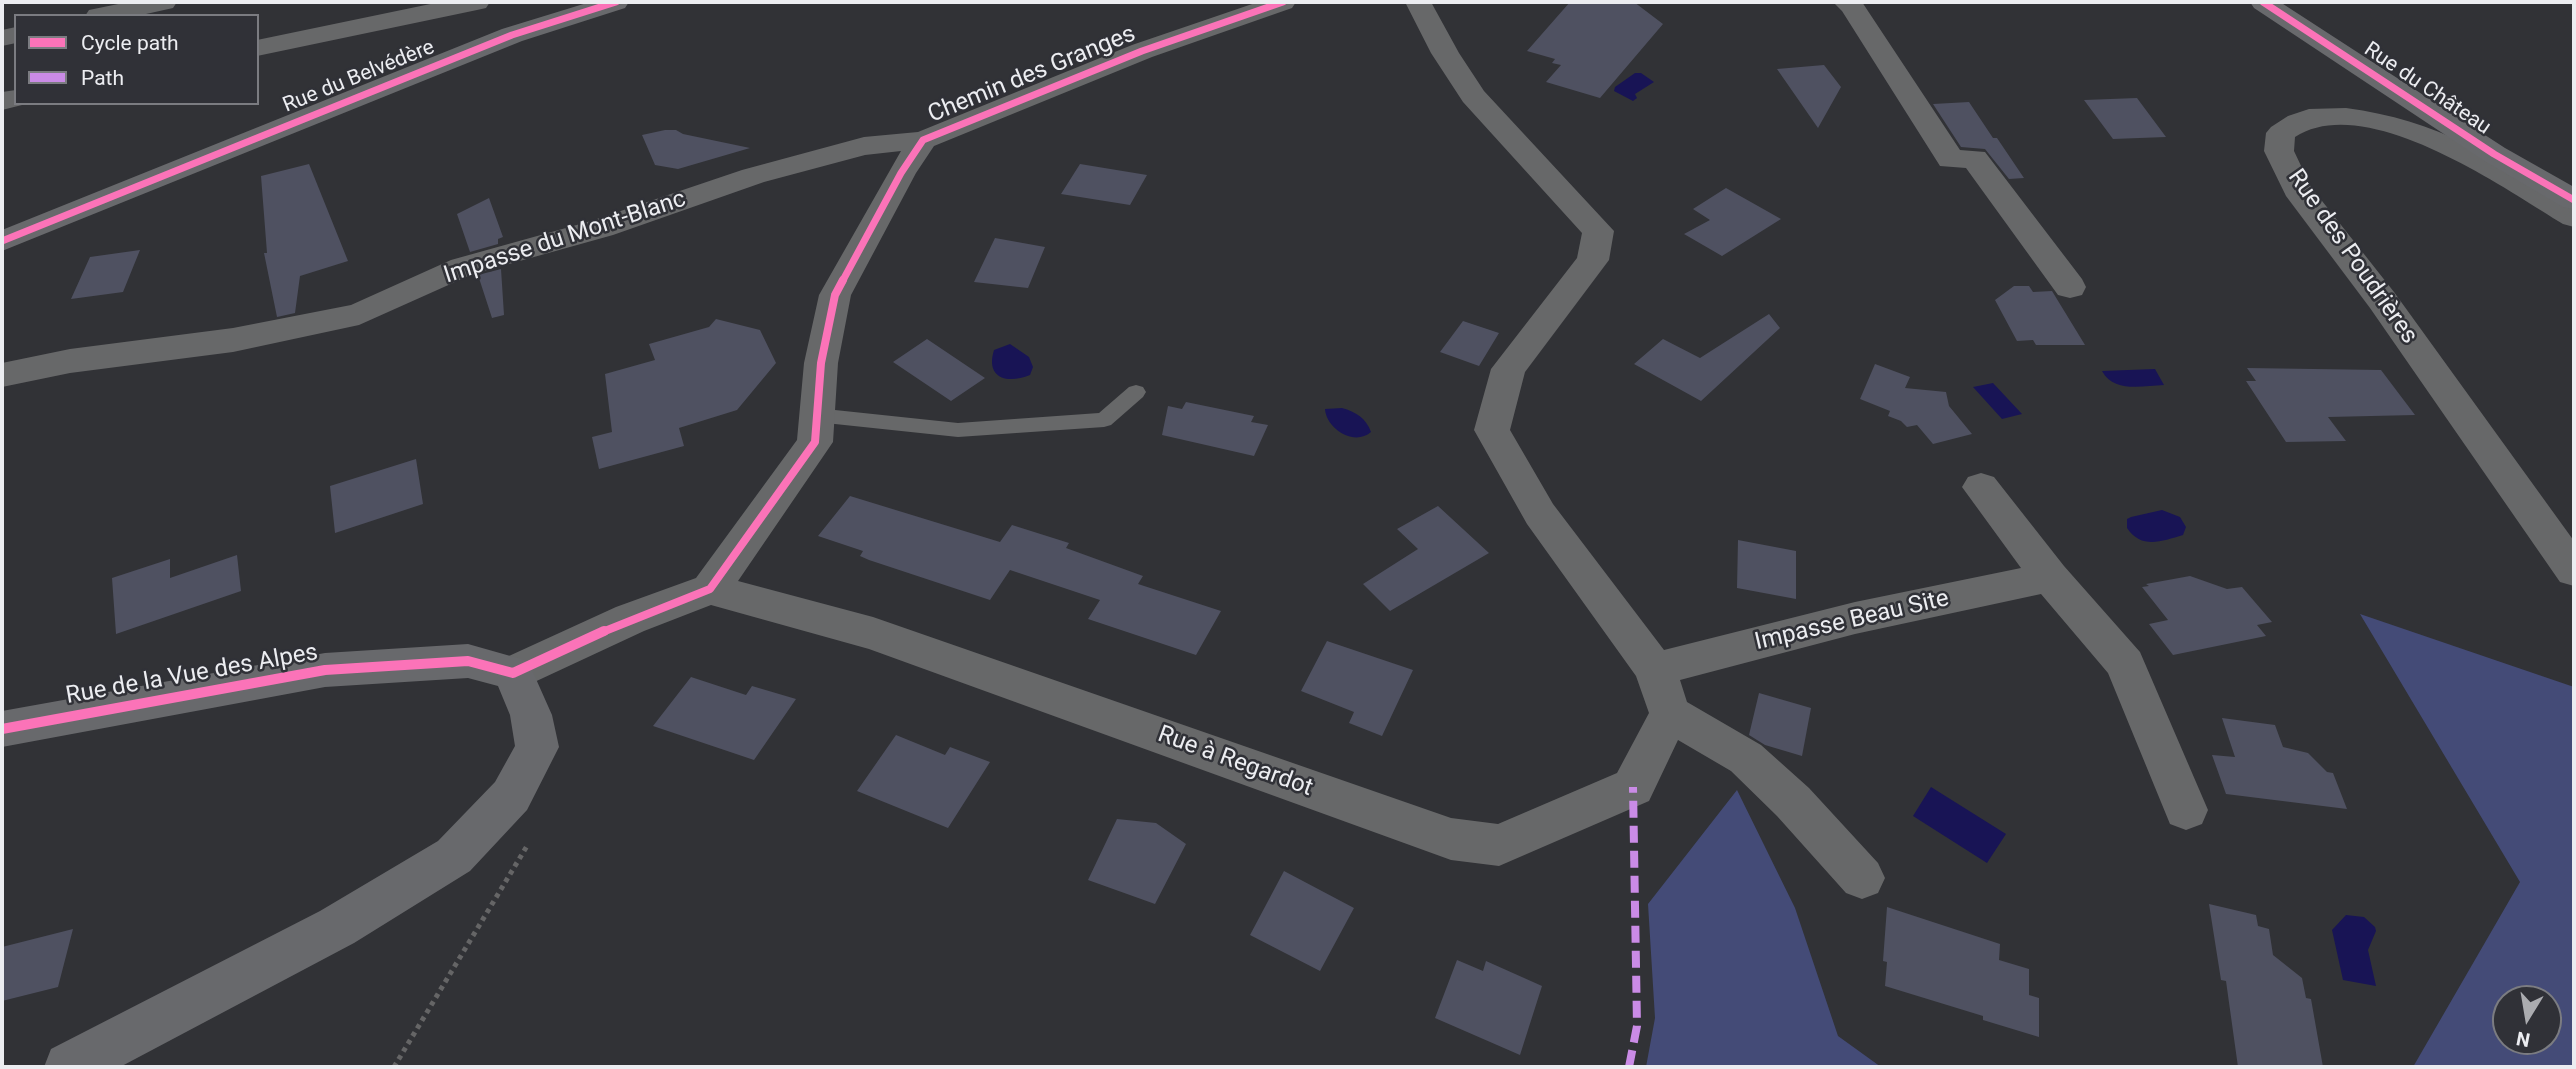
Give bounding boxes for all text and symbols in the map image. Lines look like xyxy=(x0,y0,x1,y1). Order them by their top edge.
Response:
legend xyxy=(14,14,259,105)
street label: Chemin des Granges xyxy=(924,20,1140,130)
text: Cycle path xyxy=(81,31,179,55)
street label: Rue du Belvédère xyxy=(280,35,438,119)
street label: Rue du Château xyxy=(2359,37,2495,141)
text: Path xyxy=(81,66,124,90)
street label: Rue des Poudrières xyxy=(2281,164,2423,350)
street label: Impasse du Mont-Blanc xyxy=(441,185,689,291)
street label: Impasse Beau Site xyxy=(1752,585,1952,657)
street label: Rue de la Vue des Alpes xyxy=(64,639,320,711)
street label: Rue à Regardot xyxy=(1154,721,1316,803)
north arrow xyxy=(2492,985,2562,1055)
text: N xyxy=(2515,1027,2532,1052)

